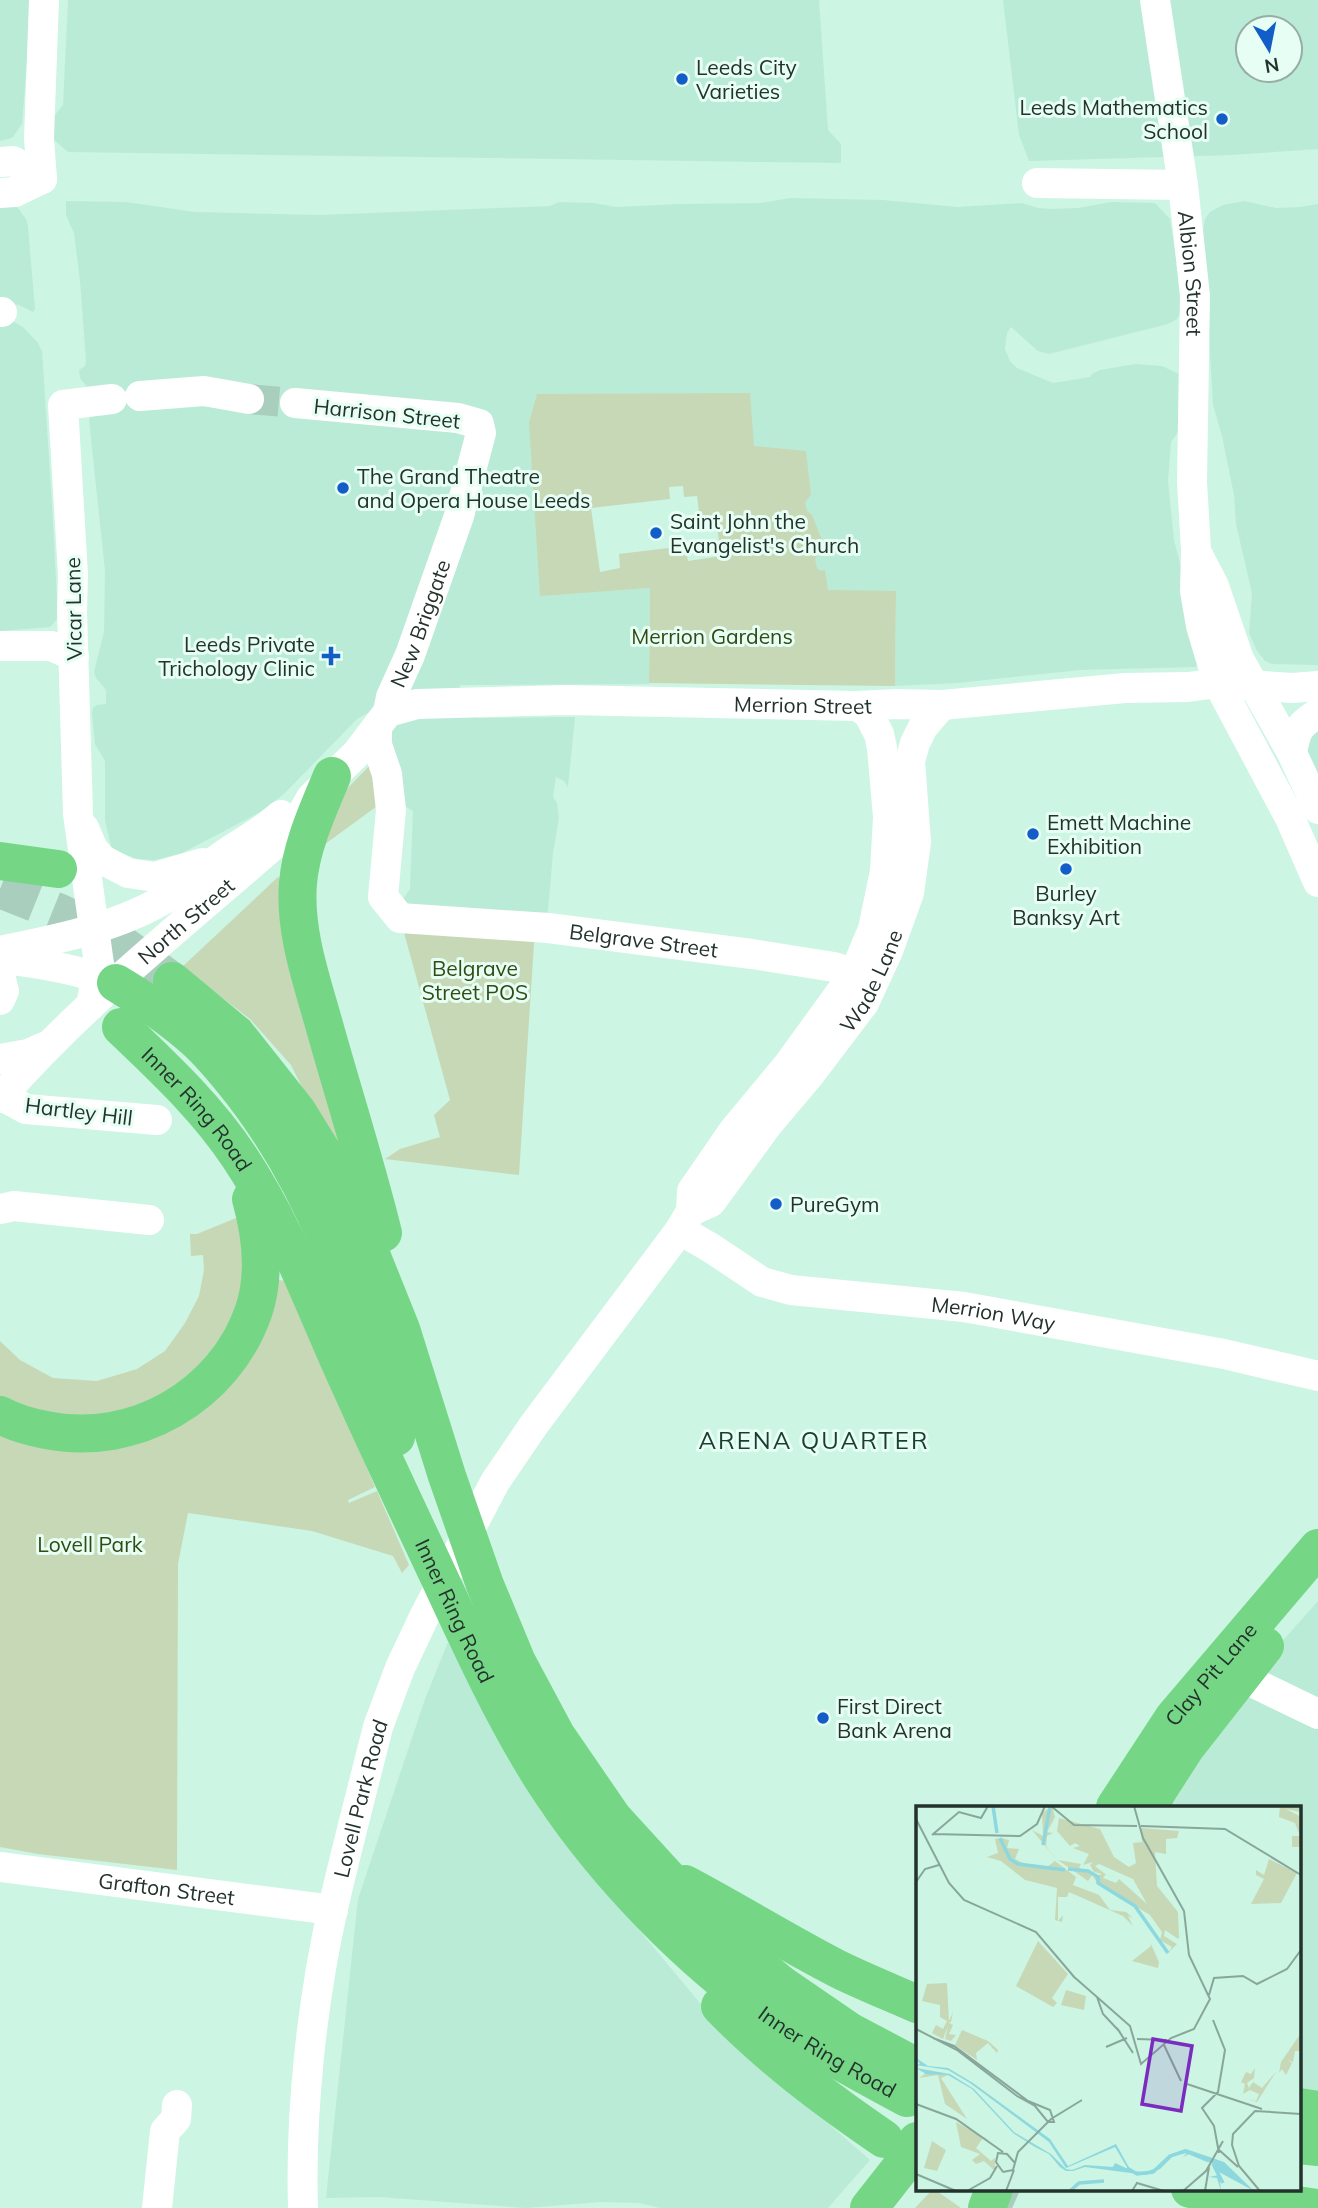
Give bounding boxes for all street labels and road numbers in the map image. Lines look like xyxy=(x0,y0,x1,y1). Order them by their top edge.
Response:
street label: Albion Street xyxy=(1173,209,1208,336)
street label: Harrison Street xyxy=(312,392,462,434)
street label: New Briggate xyxy=(384,556,456,691)
street label: Vicar Lane xyxy=(59,557,87,661)
street label: Merrion Street xyxy=(734,690,872,719)
street label: North Street xyxy=(132,872,239,969)
street label: Belgrave Street xyxy=(568,918,719,963)
street label: Wade Lane xyxy=(834,926,908,1037)
street label: Inner Ring Road xyxy=(137,1041,258,1176)
street label: Hartley Hill xyxy=(24,1092,134,1130)
street label: Merrion Way xyxy=(930,1291,1057,1336)
street label: Inner Ring Road xyxy=(410,1535,500,1687)
street label: Clay Pit Lane xyxy=(1159,1617,1262,1730)
street label: Lovell Park Road xyxy=(328,1715,393,1880)
street label: Grafton Street xyxy=(97,1867,236,1910)
street label: Inner Ring Road xyxy=(754,2000,901,2103)

